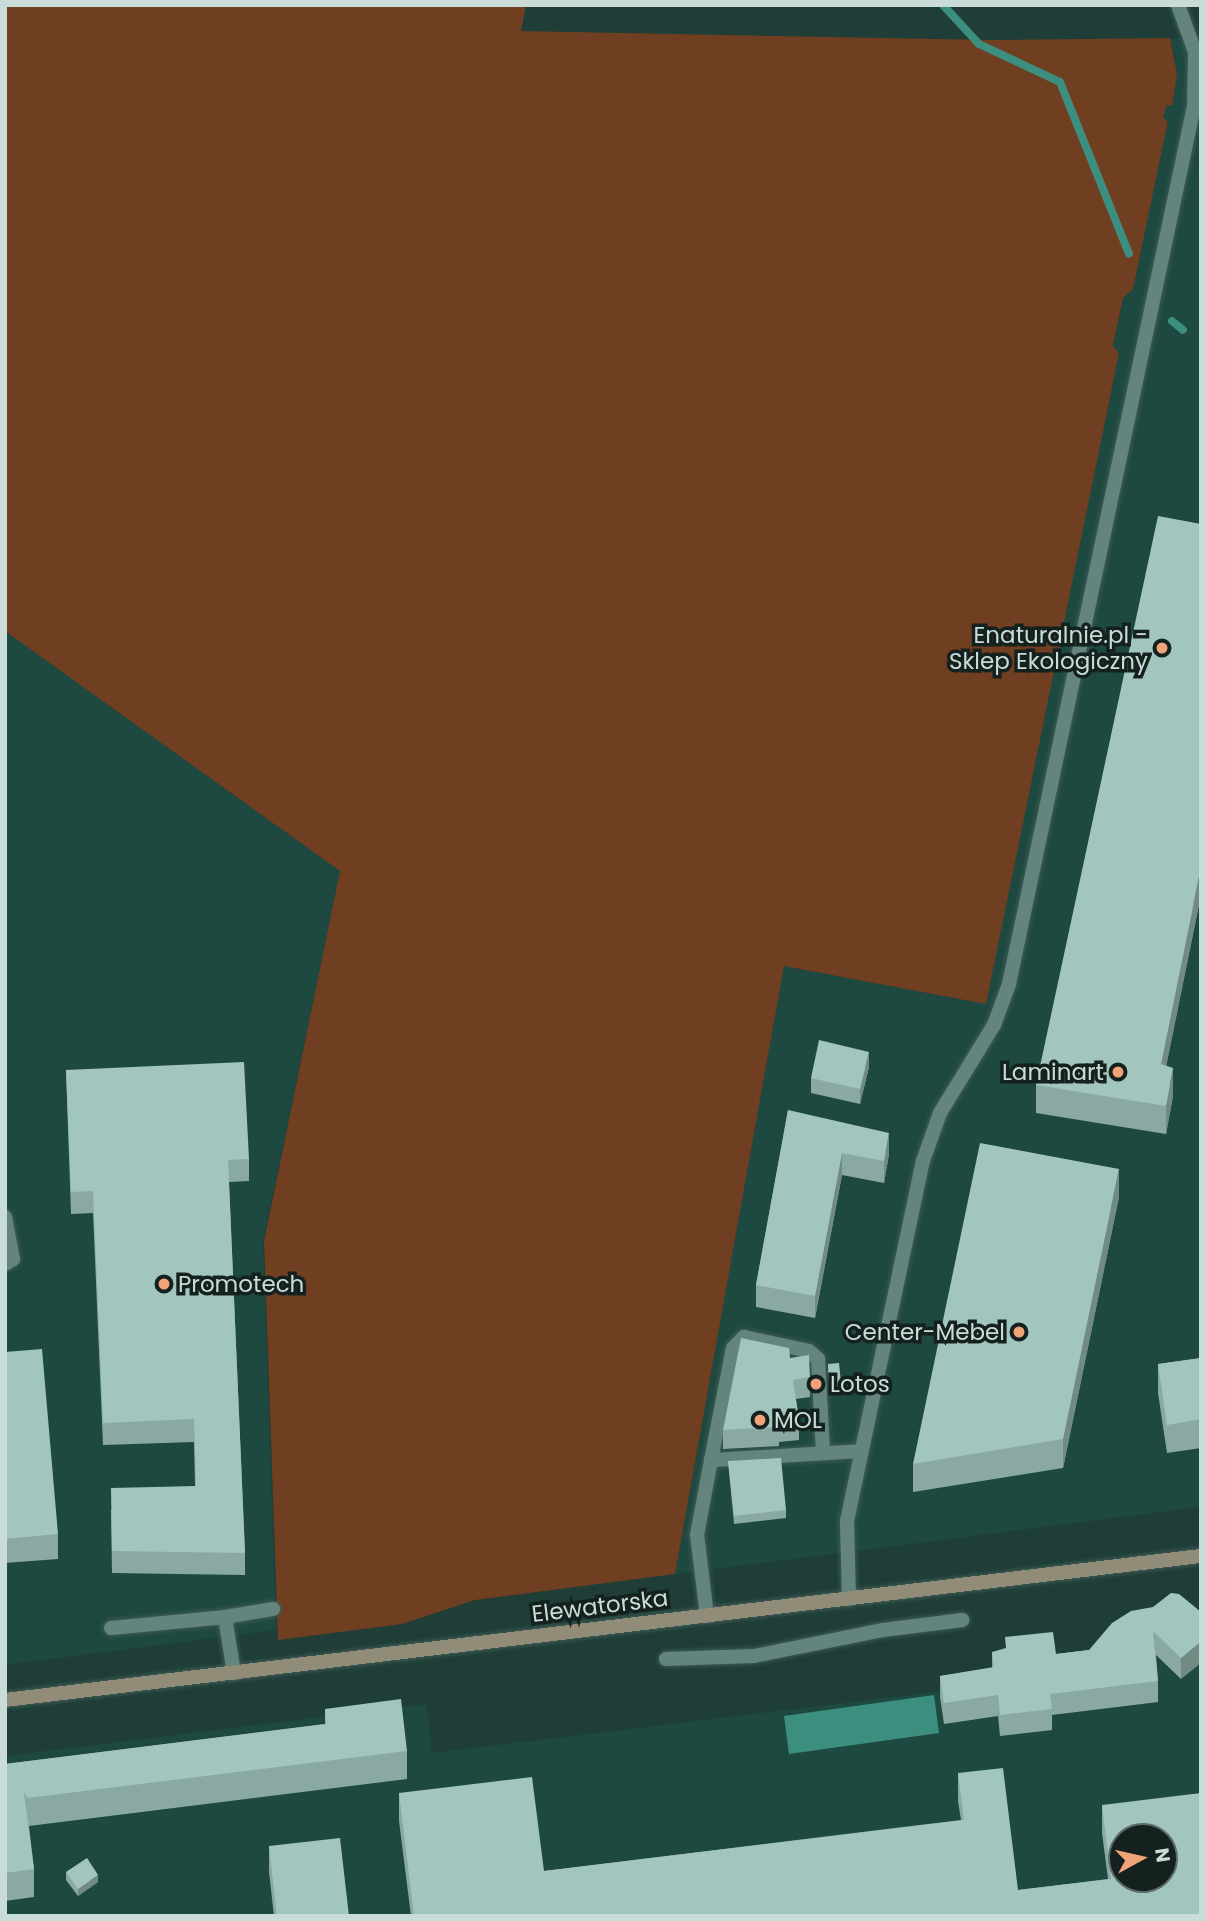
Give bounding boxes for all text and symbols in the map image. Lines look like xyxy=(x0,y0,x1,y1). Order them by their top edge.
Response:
place label: Enaturalnie.pl - Sklep Ekologiczny xyxy=(949,621,1148,675)
marker: Enaturalnie.pl - Sklep Ekologiczny xyxy=(1154,640,1170,656)
place label: Laminart xyxy=(1002,1058,1104,1086)
marker: Laminart xyxy=(1110,1064,1126,1080)
place label: Promotech xyxy=(178,1270,304,1298)
marker: Promotech xyxy=(156,1276,172,1292)
place label: Center-Mebel xyxy=(845,1318,1005,1346)
marker: Center-Mebel xyxy=(1011,1324,1027,1340)
place label: Lotos xyxy=(830,1370,890,1398)
marker: Lotos xyxy=(808,1376,824,1392)
place label: MOL xyxy=(774,1406,822,1434)
marker: MOL xyxy=(752,1412,768,1428)
street label: Elewatorska xyxy=(530,1584,670,1628)
north arrow xyxy=(1108,1823,1178,1893)
text: N xyxy=(1148,1846,1177,1864)

